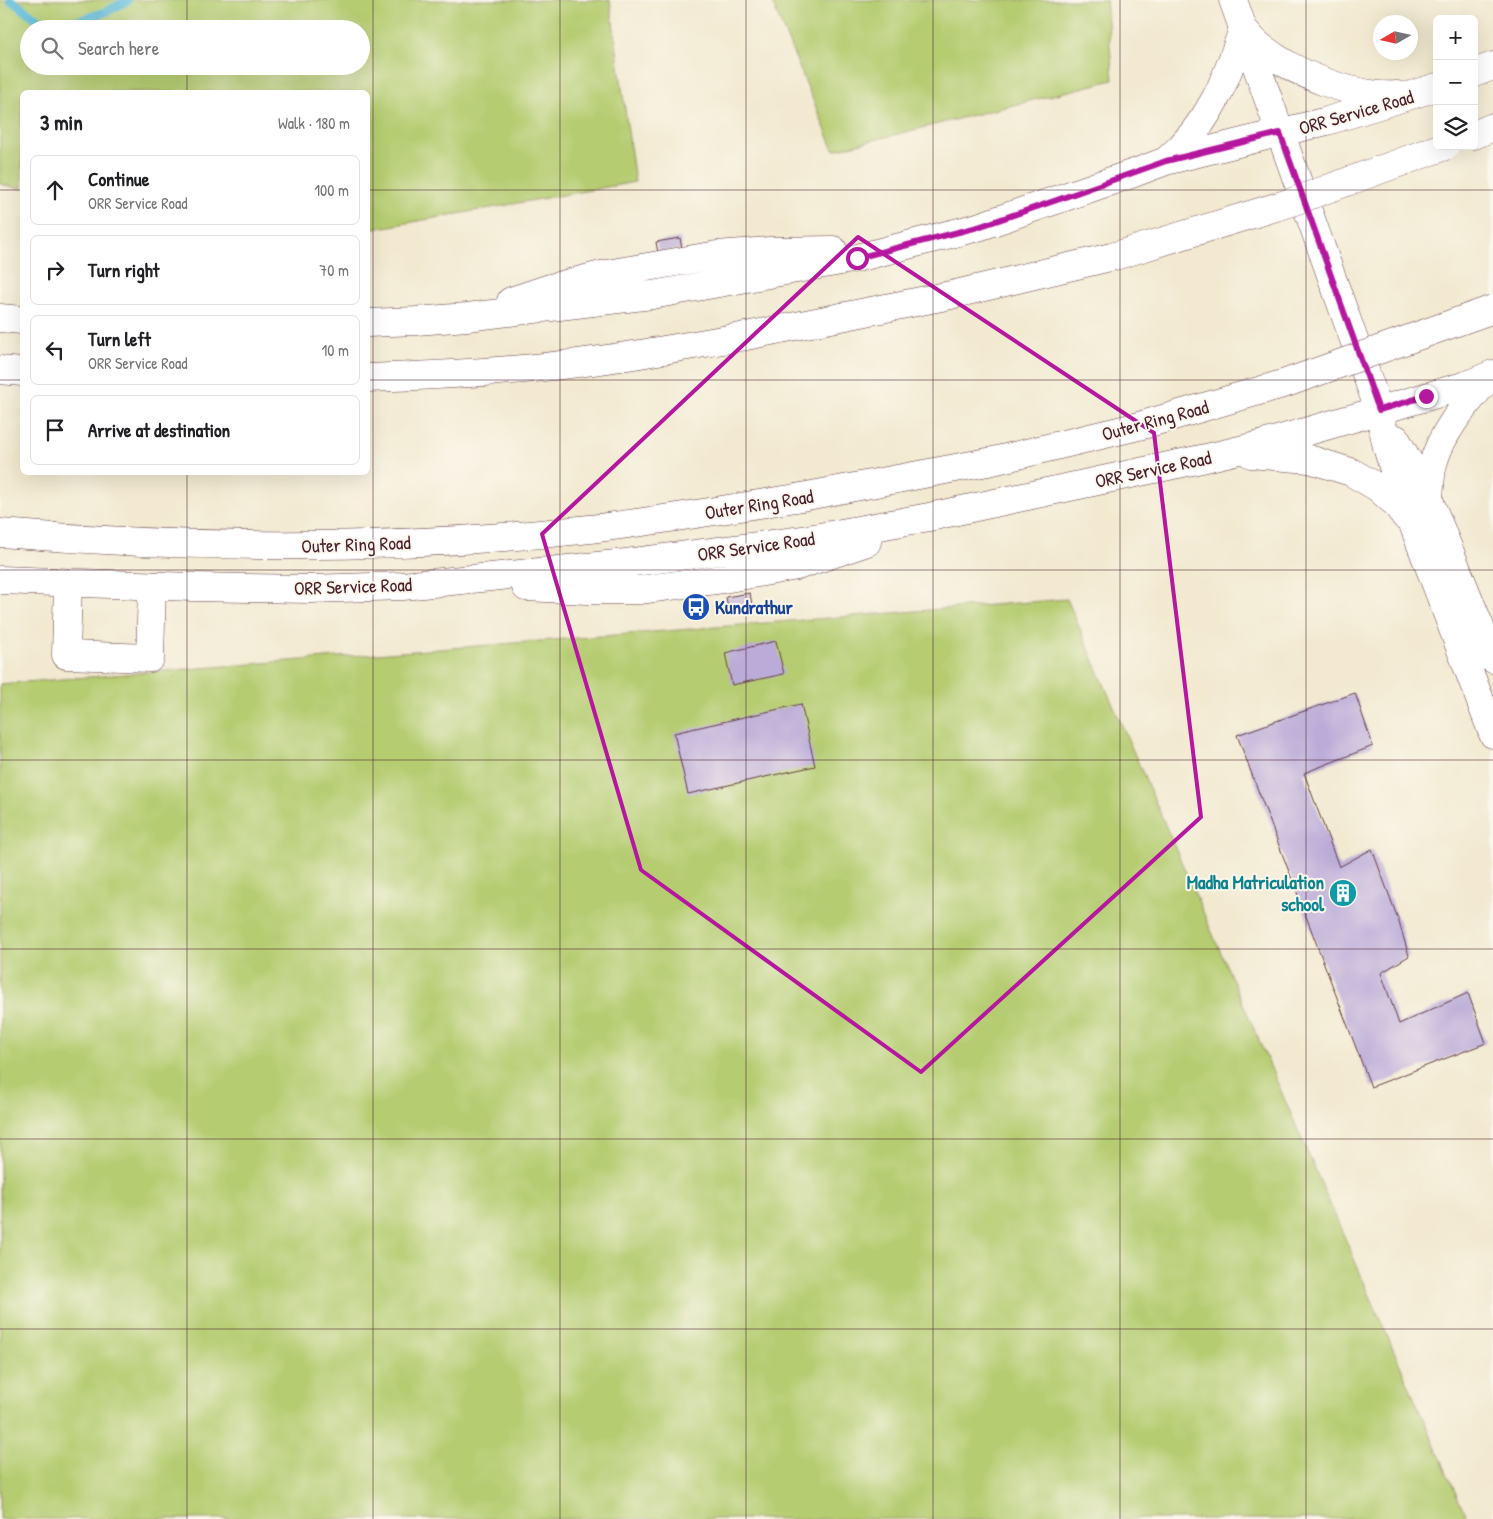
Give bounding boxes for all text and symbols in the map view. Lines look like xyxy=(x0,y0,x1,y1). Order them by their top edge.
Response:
north arrow xyxy=(1373,15,1418,60)
map controls xyxy=(1433,15,1478,150)
button: + xyxy=(1433,15,1478,60)
search box xyxy=(20,20,370,75)
icon: search xyxy=(38,34,66,62)
text: Search here xyxy=(78,35,159,61)
button: − xyxy=(1433,60,1478,105)
street label: ORR Service Road xyxy=(1296,83,1417,141)
button: layers xyxy=(1433,105,1478,150)
text: 3 min xyxy=(40,108,83,137)
text: Walk · 180 m xyxy=(278,112,350,134)
text: Continue xyxy=(88,166,149,192)
icon: ahead xyxy=(41,176,69,204)
text: 100 m xyxy=(314,179,349,201)
text: ORR Service Road xyxy=(88,192,187,214)
route start xyxy=(846,247,869,270)
icon: right xyxy=(41,256,69,284)
text: Turn right xyxy=(88,257,159,283)
text: 70 m xyxy=(319,259,349,281)
text: Turn left xyxy=(88,326,151,352)
icon: left xyxy=(41,336,69,364)
text: 10 m xyxy=(321,339,349,361)
text: ORR Service Road xyxy=(88,352,187,374)
route end xyxy=(1415,385,1438,408)
street label: Outer Ring Road xyxy=(1099,393,1212,447)
icon: arrive xyxy=(41,416,69,444)
text: Arrive at destination xyxy=(88,417,230,443)
street label: ORR Service Road xyxy=(1093,444,1214,494)
street label: Outer Ring Road xyxy=(703,483,816,525)
street label: ORR Service Road xyxy=(696,525,817,567)
street label: Outer Ring Road xyxy=(301,529,412,559)
street label: ORR Service Road xyxy=(294,571,413,601)
bus stop icon: Kundrathur xyxy=(681,592,711,622)
place label: Kundrathur xyxy=(715,594,793,620)
place label: Madha Matriculation school xyxy=(1187,869,1325,917)
building icon: Madha Matriculation school xyxy=(1328,878,1358,908)

